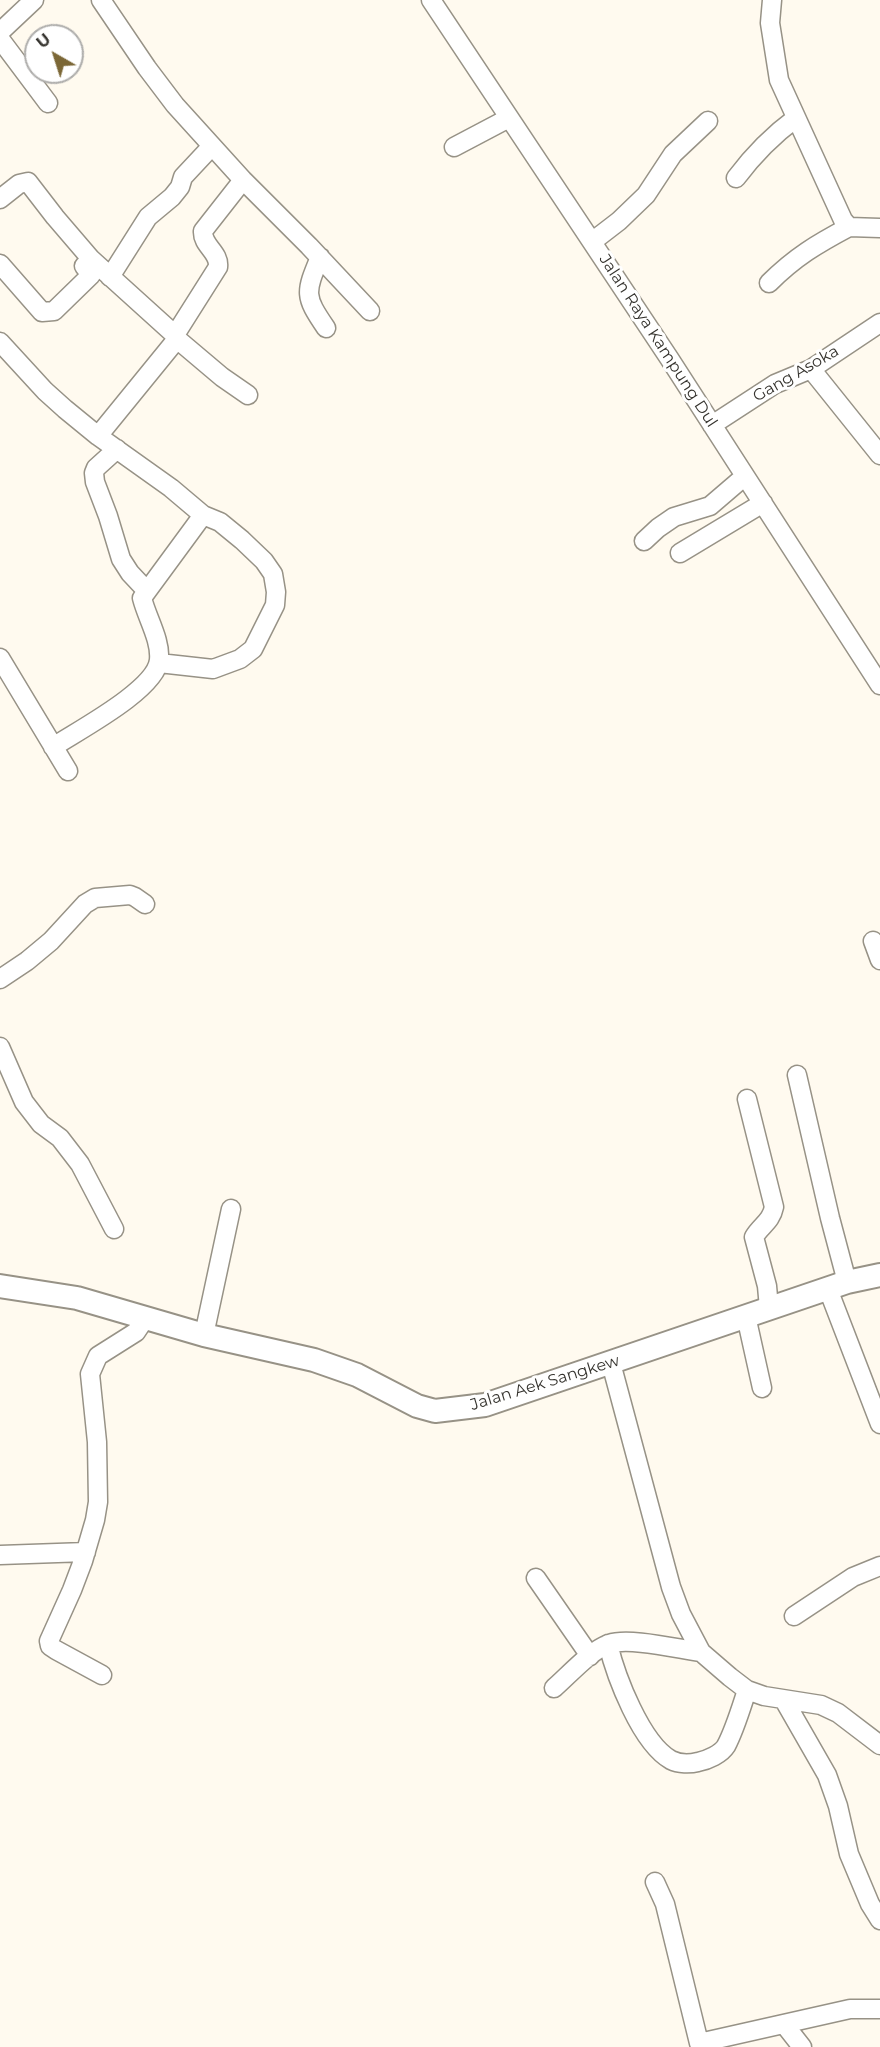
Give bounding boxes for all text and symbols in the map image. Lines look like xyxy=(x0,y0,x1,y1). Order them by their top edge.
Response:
north arrow xyxy=(24,24,84,84)
text: U xyxy=(33,30,54,53)
street label: Jalan Raya Kampung Dul xyxy=(595,251,721,431)
street label: Gang Asoka xyxy=(750,342,842,406)
street label: Jalan Aek Sangkew xyxy=(468,1351,622,1415)

